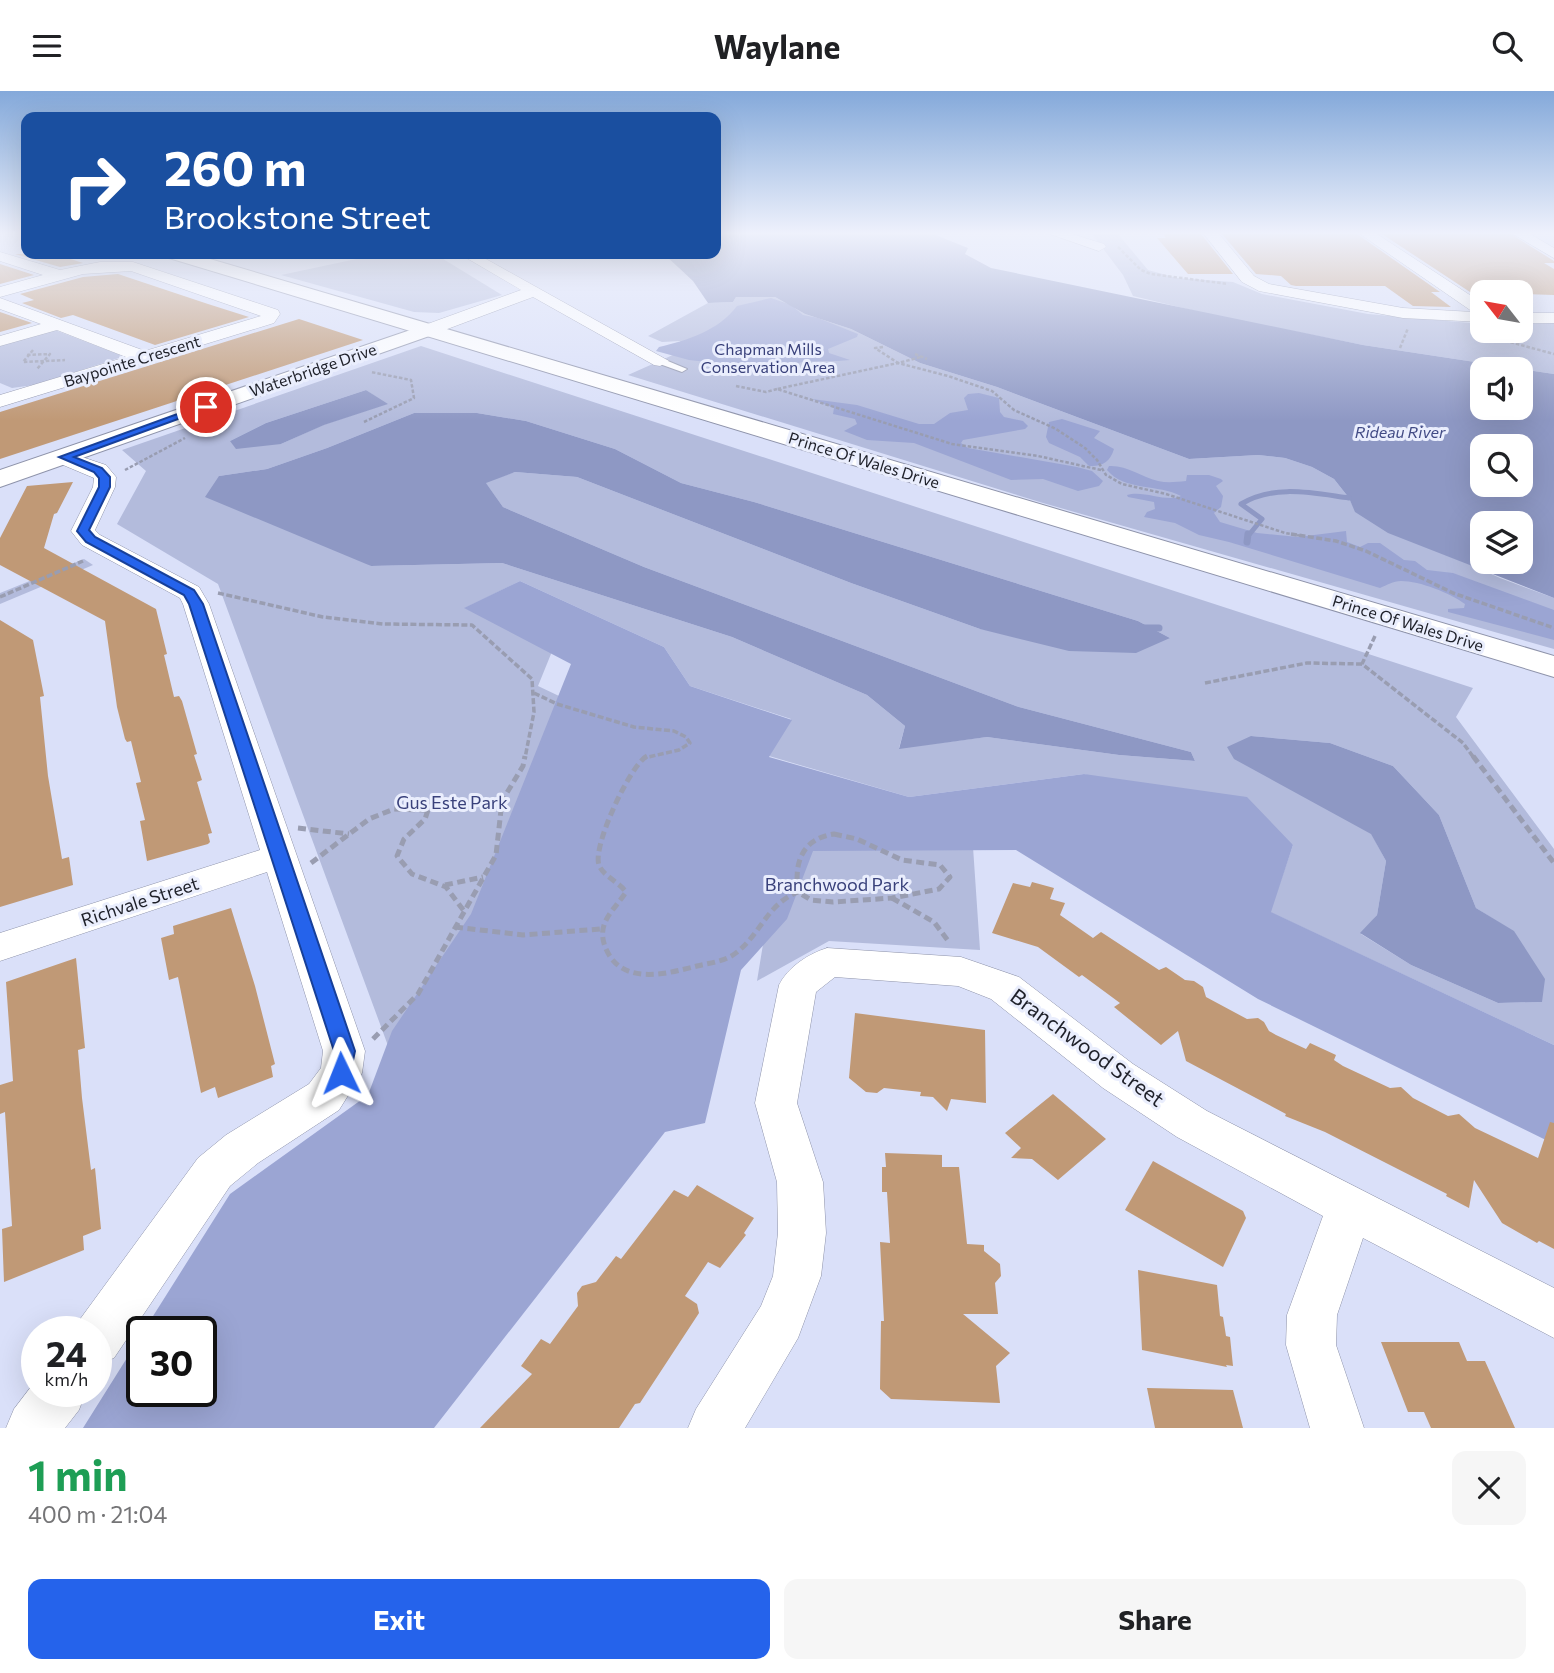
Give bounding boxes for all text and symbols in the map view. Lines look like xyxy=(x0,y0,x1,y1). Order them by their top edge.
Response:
text: Waylane xyxy=(714,26,840,66)
icon: menu xyxy=(28,27,66,65)
icon: search xyxy=(1488,27,1526,65)
text: 260 m xyxy=(164,136,306,196)
icon: right xyxy=(49,140,140,231)
text: Brookstone Street xyxy=(164,196,431,236)
north arrow xyxy=(1470,280,1533,343)
map controls xyxy=(1470,280,1533,574)
street label: Baypointe Crescent xyxy=(61,331,203,390)
street label: Waterbridge Drive xyxy=(247,339,379,400)
park label: Chapman Mills Conservation Area xyxy=(701,339,835,376)
button: sound xyxy=(1470,357,1533,420)
pin xyxy=(176,377,236,437)
icon: arrive xyxy=(187,388,225,426)
water label: Rideau River xyxy=(1355,422,1446,441)
street label: Prince Of Wales Drive xyxy=(786,427,942,492)
button: search xyxy=(1470,434,1533,497)
button: layers xyxy=(1470,511,1533,574)
street label: Prince Of Wales Drive xyxy=(1330,590,1486,655)
park label: Gus Este Park xyxy=(396,791,508,813)
street label: Richvale Street xyxy=(78,872,201,930)
park label: Branchwood Park xyxy=(765,873,909,895)
street label: Branchwood Street xyxy=(1006,983,1170,1111)
position arrow xyxy=(304,1036,378,1110)
speed limit sign: 30 xyxy=(126,1316,217,1407)
text: 24 xyxy=(46,1331,87,1374)
text: km/h xyxy=(45,1368,88,1390)
text: 1 min xyxy=(28,1448,128,1500)
button: close xyxy=(1452,1451,1526,1525)
text: 400 m · 21:04 xyxy=(28,1500,167,1528)
button: Exit xyxy=(28,1579,770,1659)
button: Share xyxy=(784,1579,1526,1659)

